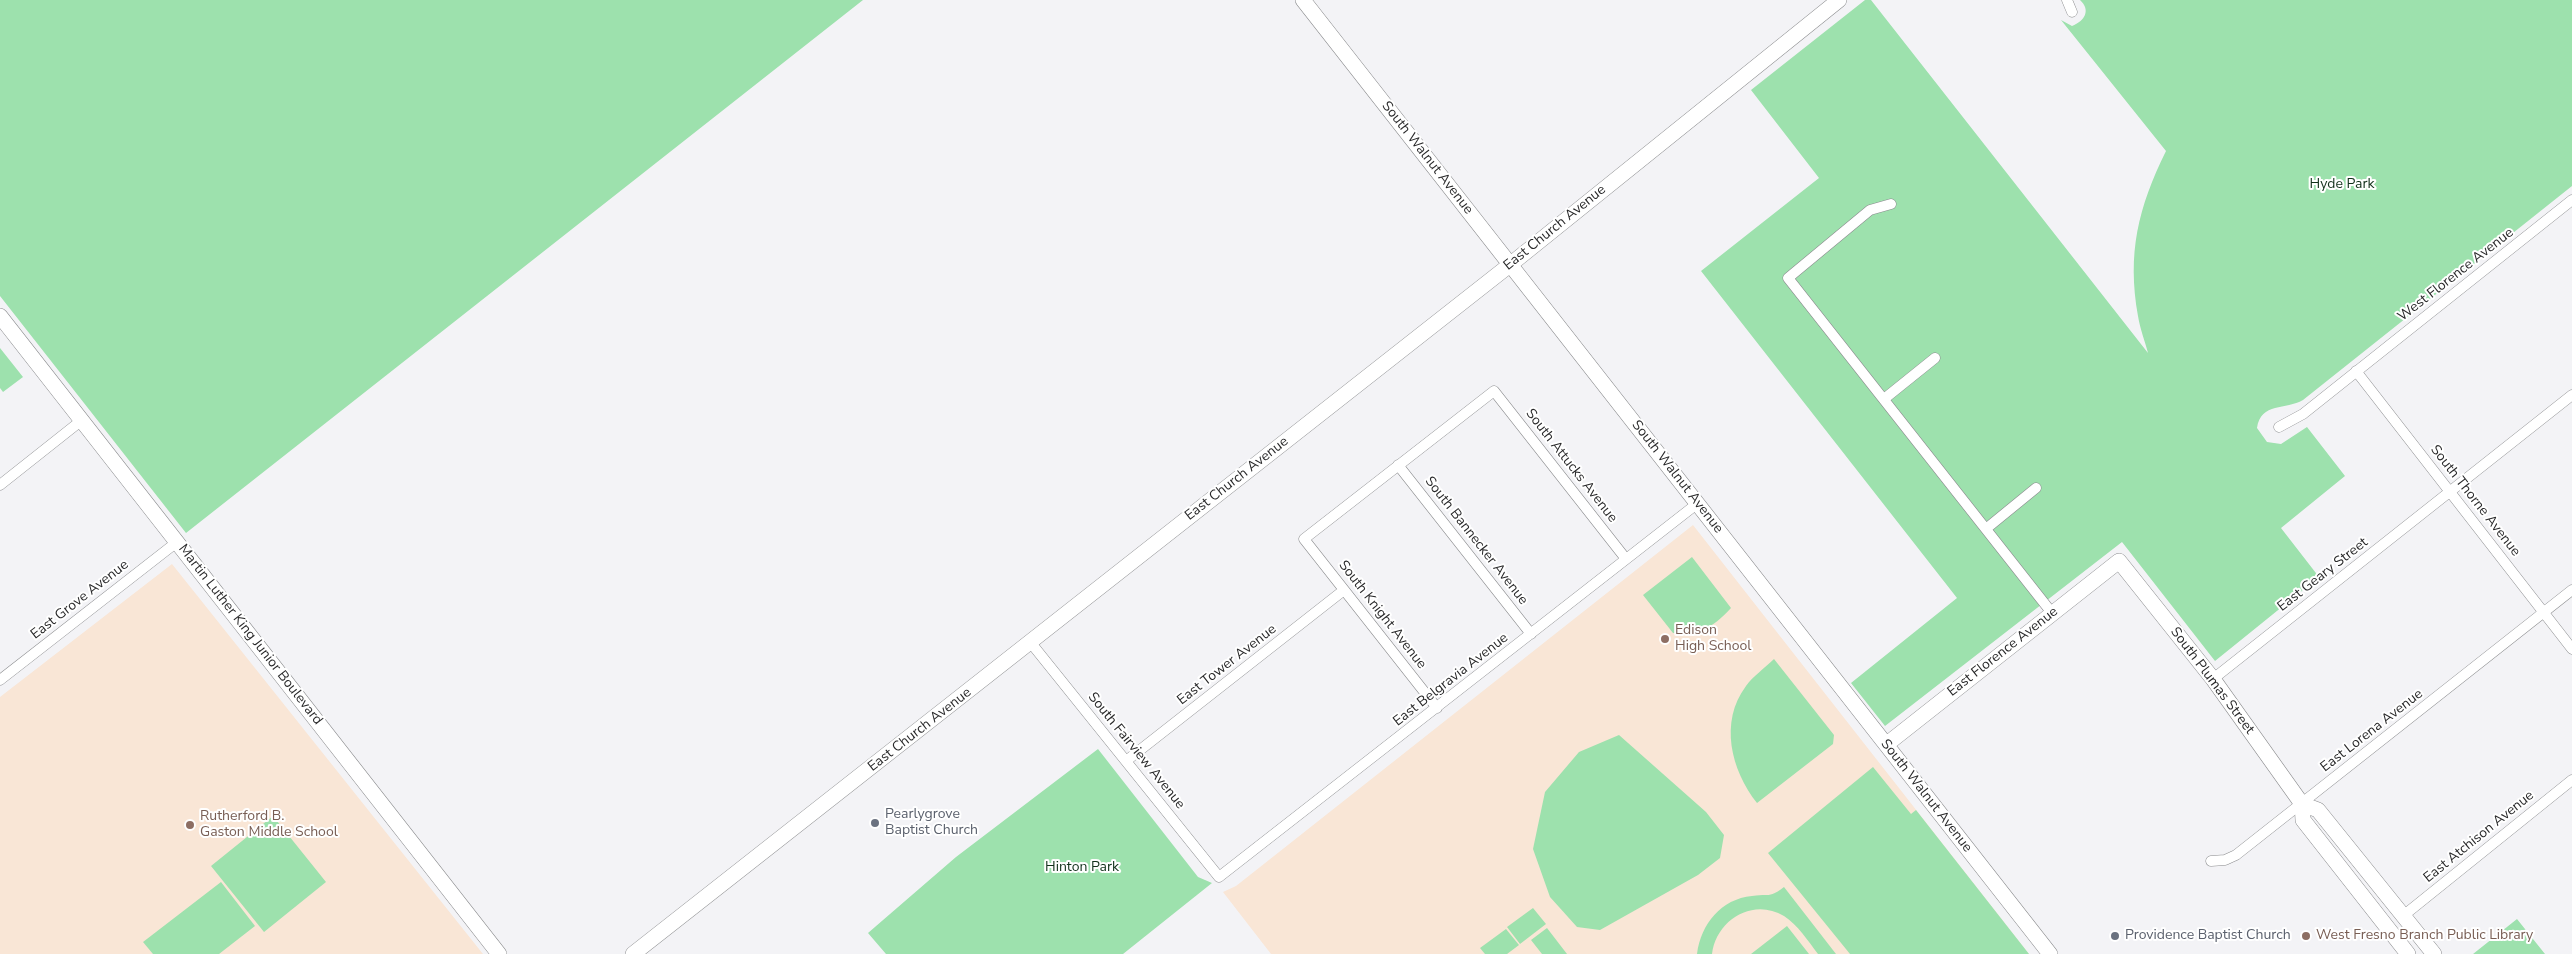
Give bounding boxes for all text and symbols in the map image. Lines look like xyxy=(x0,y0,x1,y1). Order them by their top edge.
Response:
street label: South Walnut Avenue xyxy=(1378,98,1476,218)
park label: Hyde Park xyxy=(2310,177,2374,193)
street label: East Church Avenue xyxy=(1501,182,1609,274)
street label: West Florence Avenue xyxy=(2395,225,2517,325)
street label: South Attucks Avenue xyxy=(1521,406,1621,526)
street label: South Walnut Avenue xyxy=(1628,417,1726,537)
street label: East Church Avenue xyxy=(1182,433,1292,525)
street label: South Thorne Avenue xyxy=(2426,442,2524,560)
street label: South Bannecker Avenue xyxy=(1421,474,1531,608)
street label: East Geary Street xyxy=(2274,534,2372,616)
street label: Martin Luther King Junior Boulevard xyxy=(174,541,326,729)
street label: East Grove Avenue xyxy=(28,557,132,643)
street label: South Knight Avenue xyxy=(1334,557,1430,673)
street label: East Florence Avenue xyxy=(1944,604,2062,700)
street label: East Tower Avenue xyxy=(1174,621,1280,709)
place label: Edison High School xyxy=(1675,623,1751,656)
street label: South Plumas Street xyxy=(2166,624,2258,738)
street label: East Belgravia Avenue xyxy=(1390,630,1512,730)
marker: Edison High School xyxy=(1659,633,1671,645)
street label: East Church Avenue xyxy=(865,684,975,776)
street label: East Lorena Avenue xyxy=(2318,686,2426,776)
street label: South Fairview Avenue xyxy=(1084,689,1188,813)
street label: South Walnut Avenue xyxy=(1877,736,1975,856)
street label: East Atchison Avenue xyxy=(2421,787,2537,887)
place label: Pearlygrove Baptist Church xyxy=(885,807,978,840)
place label: Rutherford B. Gaston Middle School xyxy=(200,809,338,842)
marker: Pearlygrove Baptist Church xyxy=(869,817,881,829)
marker: Rutherford B. Gaston Middle School xyxy=(184,819,196,831)
park label: Hinton Park xyxy=(1045,860,1119,876)
place label: Providence Baptist Church xyxy=(2125,928,2291,944)
place label: West Fresno Branch Public Library xyxy=(2316,928,2533,944)
marker: Providence Baptist Church xyxy=(2109,930,2121,942)
marker: West Fresno Branch Public Library xyxy=(2300,930,2312,942)

